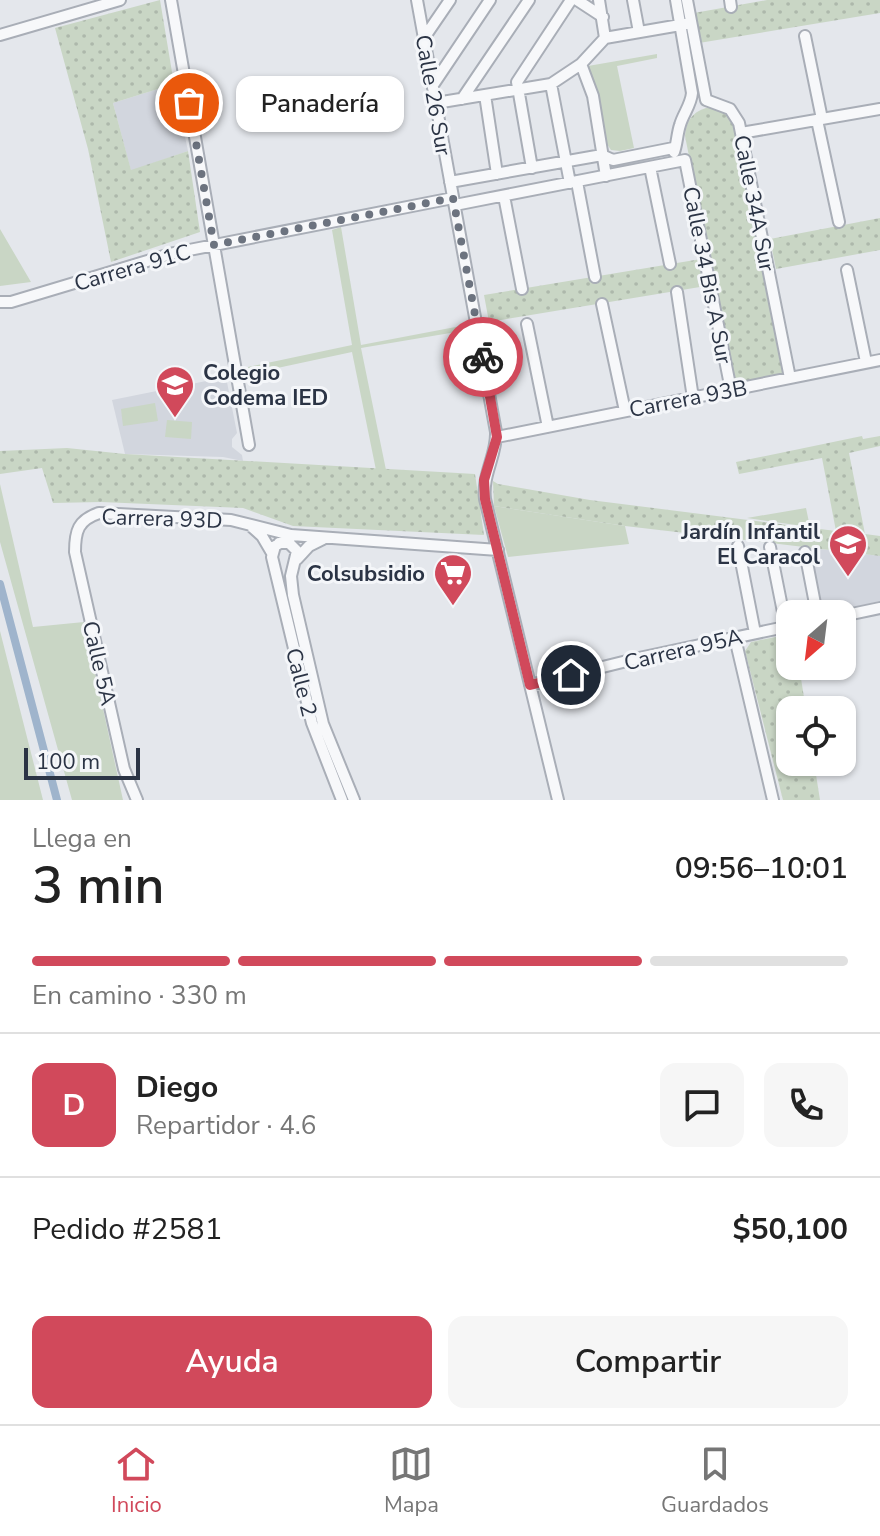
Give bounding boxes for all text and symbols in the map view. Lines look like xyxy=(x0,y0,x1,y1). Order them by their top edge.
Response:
street label: Calle 26 Sur xyxy=(408,32,458,158)
pin xyxy=(155,69,223,137)
callout: Panadería xyxy=(237,75,405,131)
icon: bag xyxy=(167,81,211,125)
text: Panadería xyxy=(261,86,379,121)
street label: Calle 34A Sur xyxy=(726,132,782,274)
street label: Calle 34 Bis A Sur xyxy=(675,184,739,367)
street label: Carrera 91C xyxy=(71,237,194,299)
courier xyxy=(443,317,523,397)
icon: bike xyxy=(461,335,505,379)
place label: Colegio Codema IED xyxy=(203,358,328,413)
school or university icon: Colegio Codema IED xyxy=(154,364,196,419)
street label: Carrera 93B xyxy=(627,373,750,425)
street label: Carrera 93D xyxy=(101,502,223,536)
place label: Jardín Infantil El Caracol xyxy=(680,517,820,572)
school or university icon: Jardín Infantil El Caracol xyxy=(827,523,869,578)
supermarket icon: Colsubsidio xyxy=(432,552,474,607)
place label: Colsubsidio xyxy=(307,559,425,589)
north arrow xyxy=(776,600,856,680)
map controls xyxy=(776,600,856,776)
street label: Calle 5A xyxy=(75,618,123,708)
street label: Carrera 95A xyxy=(621,622,746,678)
pin xyxy=(537,641,605,709)
street label: Calle 2 xyxy=(278,645,324,720)
icon: home xyxy=(549,653,593,697)
button: locate xyxy=(776,696,856,776)
scale bar xyxy=(24,744,140,780)
text: 100 m xyxy=(36,747,100,777)
text: Llega en xyxy=(32,821,132,856)
text: 09:56–10:01 xyxy=(675,848,848,889)
text: 3 min xyxy=(32,850,165,921)
text: En camino · 330 m xyxy=(32,978,247,1013)
button: chat xyxy=(660,1063,744,1147)
button: phone xyxy=(764,1063,848,1147)
text: Diego xyxy=(136,1067,218,1108)
text: D xyxy=(63,1085,85,1126)
text: Repartidor · 4.6 xyxy=(136,1108,316,1143)
text: Pedido #2581 xyxy=(32,1209,223,1250)
text: $50,100 xyxy=(733,1209,848,1250)
button: Ayuda xyxy=(32,1316,432,1408)
button: Compartir xyxy=(448,1316,848,1408)
tab: Inicio xyxy=(111,1442,162,1520)
tab: Mapa xyxy=(384,1442,439,1520)
tab: Guardados xyxy=(661,1442,769,1520)

